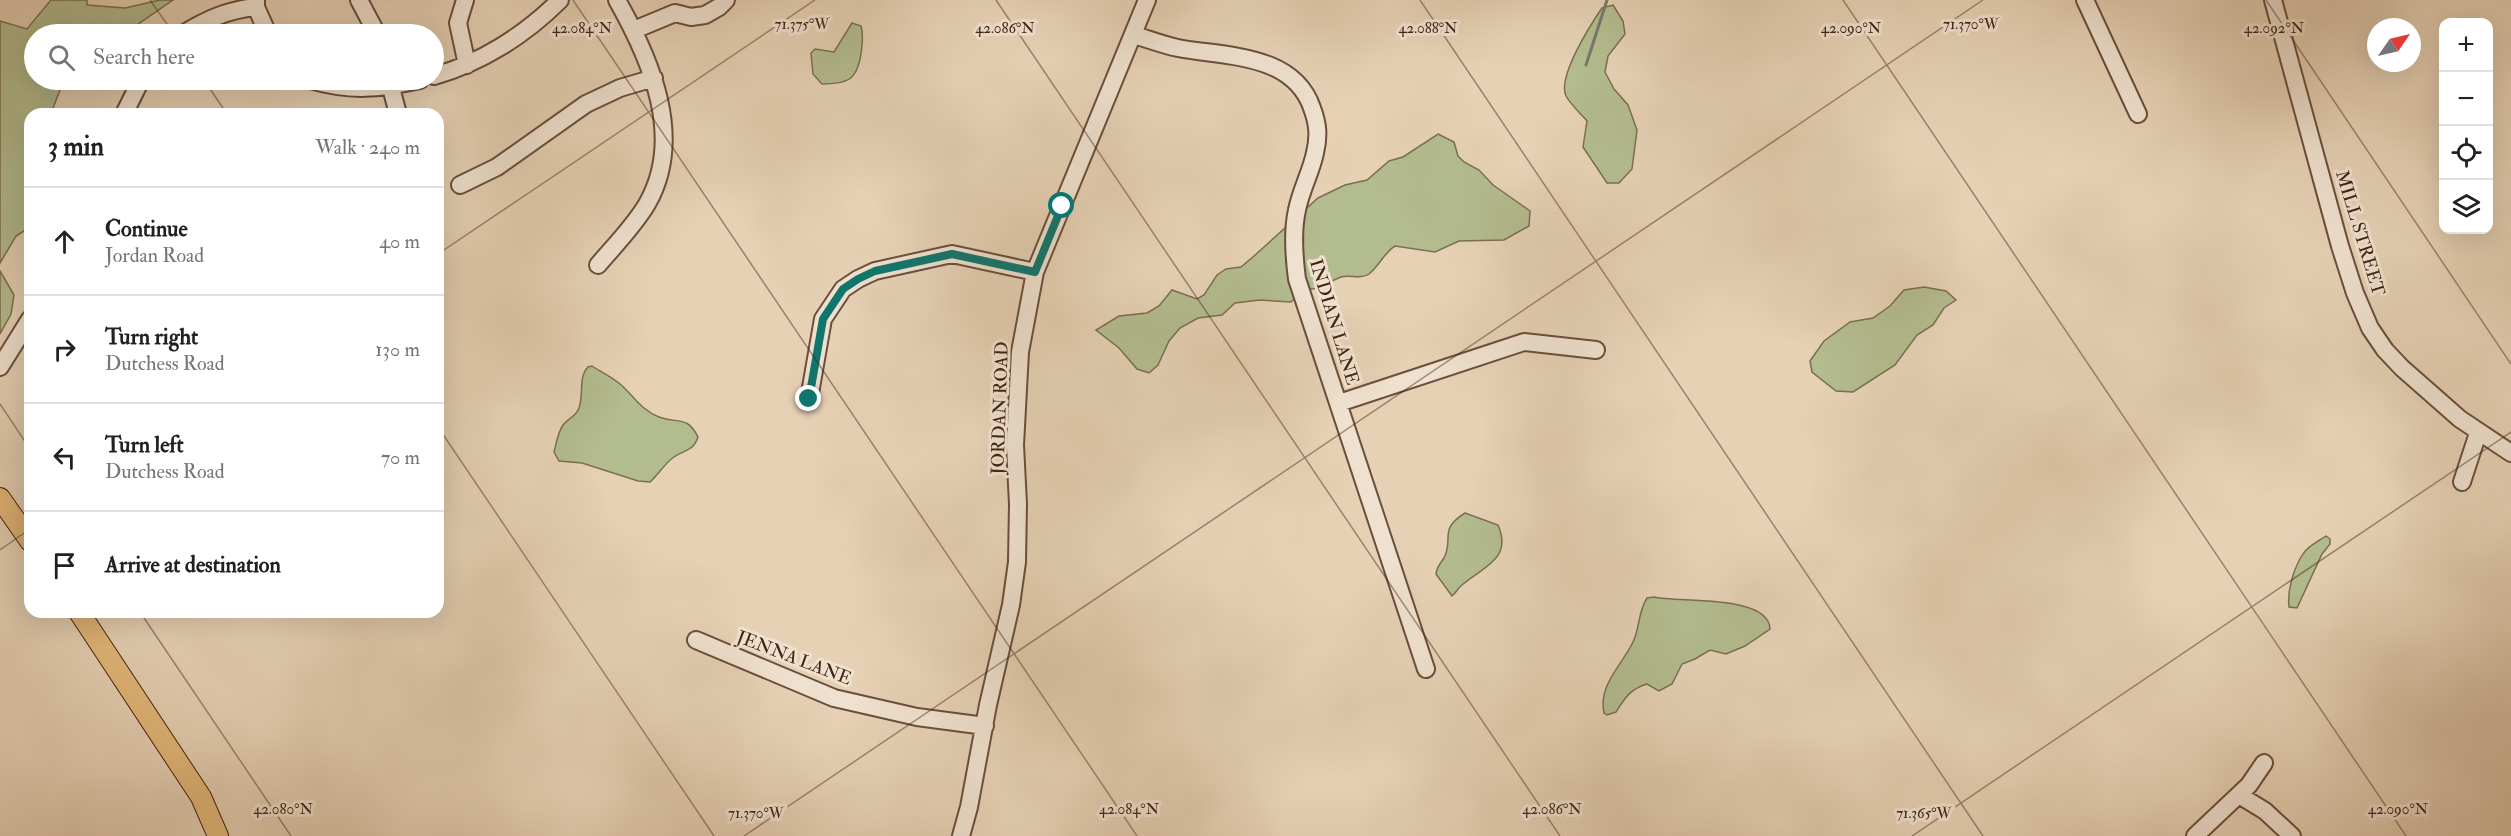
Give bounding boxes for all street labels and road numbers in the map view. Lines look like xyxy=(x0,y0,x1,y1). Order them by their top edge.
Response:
street label: MILL STREET xyxy=(2330,167,2390,299)
street label: INDIAN LANE xyxy=(1304,256,1364,388)
street label: JORDAN ROAD xyxy=(986,341,1014,476)
street label: JENNA LANE xyxy=(732,625,855,690)

